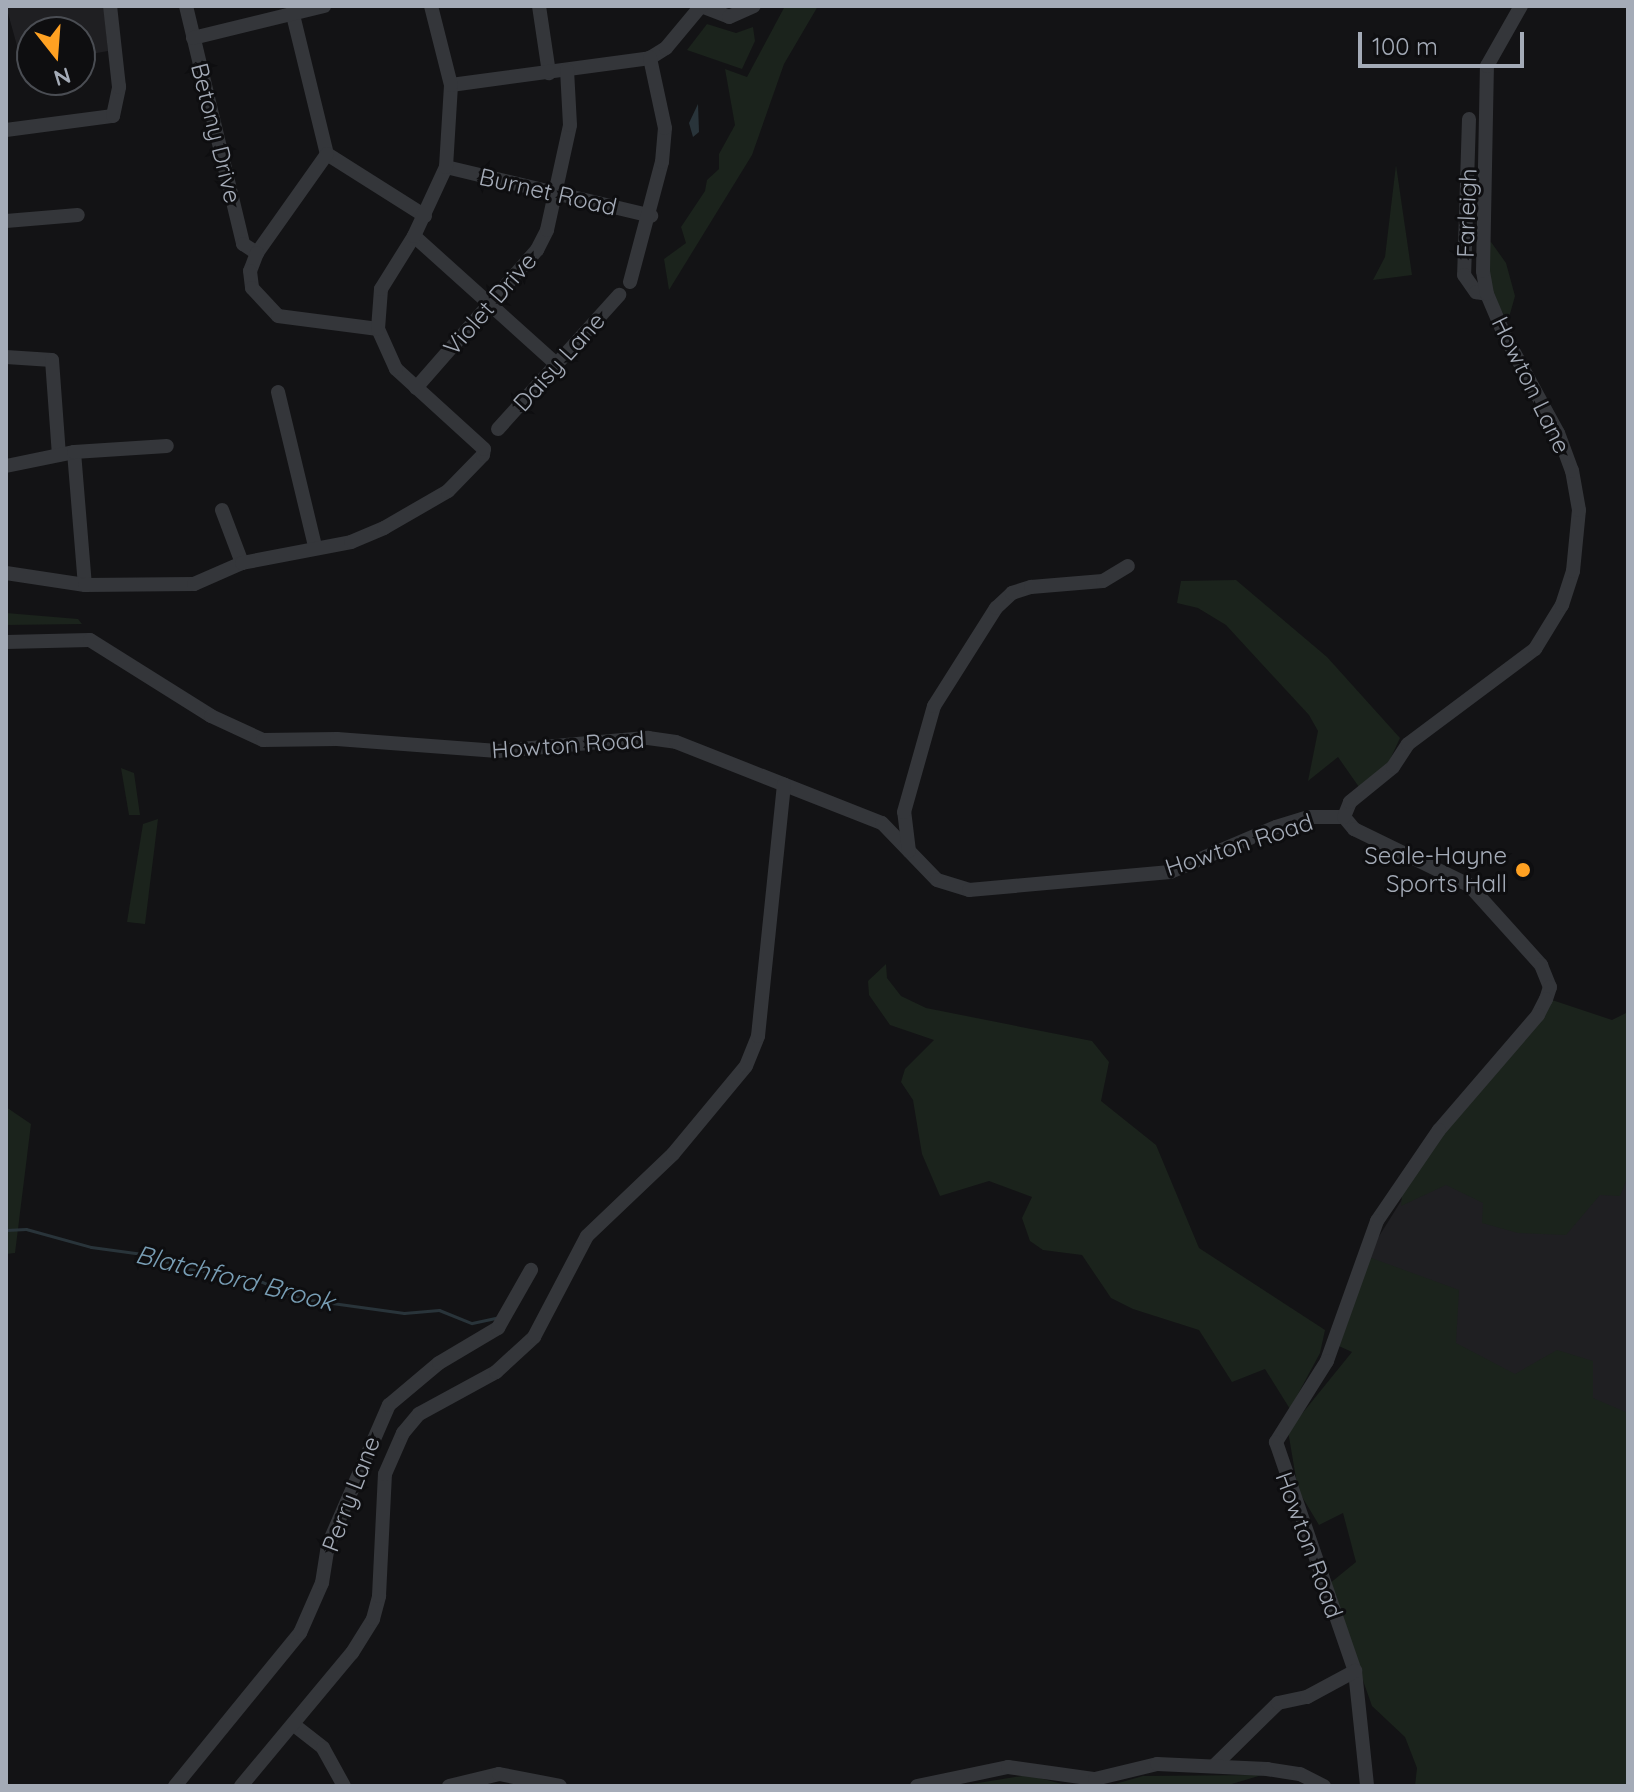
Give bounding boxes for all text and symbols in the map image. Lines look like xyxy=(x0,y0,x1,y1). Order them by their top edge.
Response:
north arrow xyxy=(16,16,96,96)
scale bar xyxy=(1362,16,1528,66)
text: 100 m xyxy=(1372,31,1438,61)
street label: Betony Drive xyxy=(185,60,247,206)
text: N xyxy=(51,61,74,93)
street label: Burnet Road xyxy=(476,162,620,222)
street label: Farleigh xyxy=(1451,168,1483,258)
street label: Violet Drive xyxy=(438,247,542,361)
street label: Daisy Lane xyxy=(507,307,611,417)
street label: Howton Lane xyxy=(1485,312,1577,458)
street label: Howton Road xyxy=(490,725,646,765)
street label: Howton Road xyxy=(1162,808,1316,882)
place label: Seale-Hayne Sports Hall xyxy=(1364,842,1507,898)
marker: Seale-Hayne Sports Hall xyxy=(1514,861,1532,879)
water label: Blatchford Brook xyxy=(132,1238,338,1318)
street label: Perry Lane xyxy=(316,1432,386,1556)
street label: Howton Road xyxy=(1269,1468,1349,1622)

